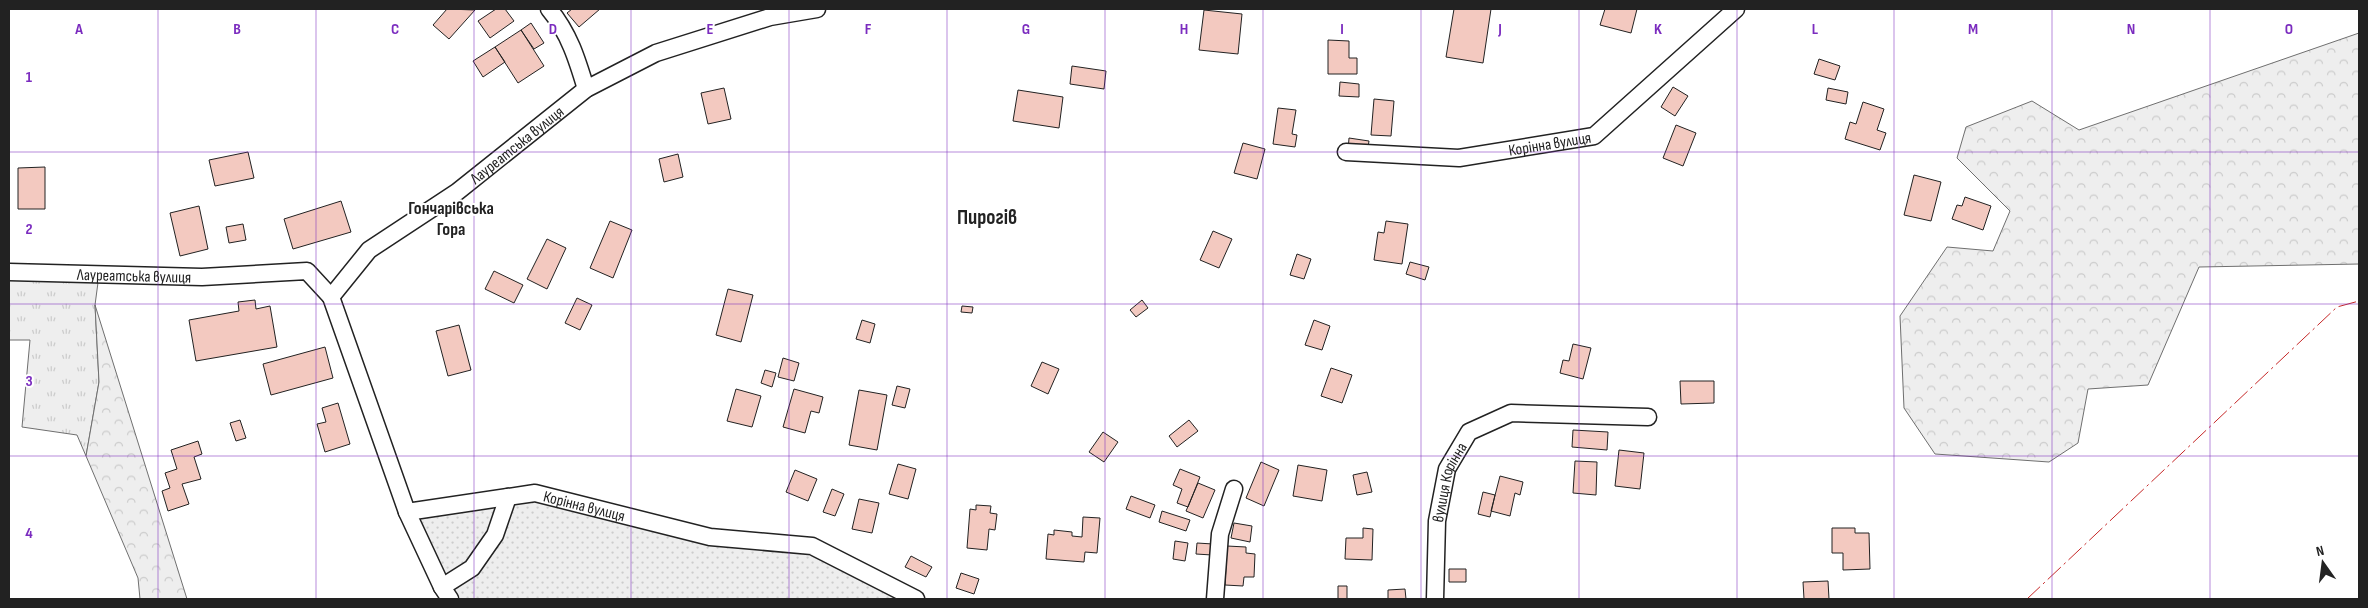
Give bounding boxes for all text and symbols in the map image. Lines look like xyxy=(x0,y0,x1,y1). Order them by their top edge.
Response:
text: A xyxy=(74,20,83,39)
text: B xyxy=(233,20,241,39)
text: C xyxy=(391,20,399,39)
text: D xyxy=(549,20,557,39)
text: E xyxy=(707,20,714,39)
text: F xyxy=(865,20,872,39)
text: G xyxy=(1022,20,1030,39)
text: H xyxy=(1180,20,1188,39)
text: I xyxy=(1340,20,1344,39)
text: J xyxy=(1497,20,1502,39)
text: K xyxy=(1654,20,1662,39)
text: L xyxy=(1812,20,1819,39)
text: M xyxy=(1968,20,1978,39)
text: N xyxy=(2127,20,2135,39)
text: O xyxy=(2285,20,2293,39)
text: 1 xyxy=(26,68,33,87)
street label: Лауреатська вулиця xyxy=(466,103,568,189)
street label: Корінна вулиця xyxy=(1507,129,1593,161)
district label: Гончарівська Гора xyxy=(408,198,494,240)
district label: Пирогів xyxy=(957,205,1017,230)
text: 2 xyxy=(25,220,33,239)
street label: Лауреатська вулиця xyxy=(76,266,191,288)
text: 3 xyxy=(25,372,33,391)
street label: вулиця Корінна xyxy=(1429,439,1472,524)
street label: Корінна вулиця xyxy=(541,487,627,526)
text: 4 xyxy=(25,524,33,543)
north arrow xyxy=(2298,538,2348,588)
text: N xyxy=(2314,542,2326,560)

